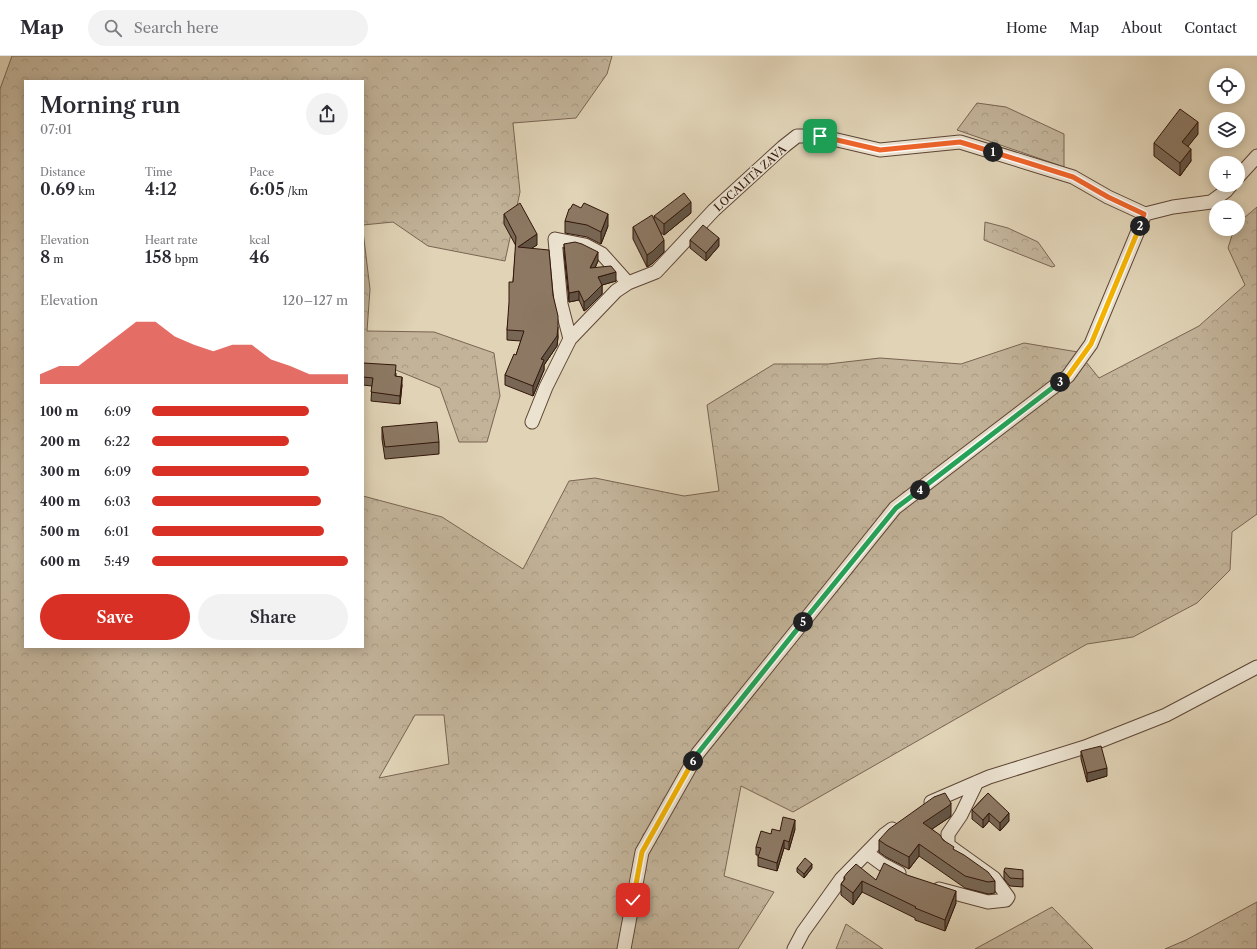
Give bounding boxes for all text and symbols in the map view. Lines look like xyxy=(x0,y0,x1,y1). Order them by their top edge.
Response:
search box xyxy=(88,10,368,46)
text: Map xyxy=(20,16,64,39)
icon: search xyxy=(102,17,124,39)
text: Search here xyxy=(134,18,219,37)
text: Home xyxy=(1006,19,1047,37)
text: Map xyxy=(1069,19,1099,37)
text: About xyxy=(1121,19,1162,37)
text: Contact xyxy=(1184,19,1237,37)
map controls xyxy=(1209,68,1245,236)
button: locate xyxy=(1209,68,1245,104)
text: Morning run xyxy=(40,92,180,119)
button: share xyxy=(306,93,348,135)
button: layers xyxy=(1209,112,1245,148)
pin xyxy=(803,119,837,153)
text: 07:01 xyxy=(40,121,72,137)
icon: arrive xyxy=(809,125,831,147)
street label: LOCALITÀ ZAVA xyxy=(711,141,790,214)
pin: 1 xyxy=(983,142,1003,162)
text: 1 xyxy=(991,145,995,159)
button: + xyxy=(1209,156,1245,192)
text: Distance xyxy=(40,165,86,179)
text: Time xyxy=(145,165,172,179)
text: Pace xyxy=(249,165,274,179)
text: 0.69 xyxy=(40,179,75,199)
text: 4:12 xyxy=(145,179,177,199)
text: 6:05 xyxy=(249,179,285,199)
text: km xyxy=(75,184,95,198)
text: /km xyxy=(285,184,308,198)
button: − xyxy=(1209,200,1245,236)
pin: 2 xyxy=(1130,216,1150,236)
text: 2 xyxy=(1137,219,1143,233)
text: Elevation xyxy=(40,233,89,247)
text: Heart rate xyxy=(145,233,198,247)
text: kcal xyxy=(249,233,270,247)
text: 8 xyxy=(40,247,50,267)
text: 158 xyxy=(145,247,172,267)
text: 46 xyxy=(249,247,269,267)
text: m xyxy=(50,252,64,266)
text: bpm xyxy=(172,252,198,266)
text: Elevation xyxy=(40,292,98,308)
text: 120–127 m xyxy=(282,292,348,308)
pin: 3 xyxy=(1050,372,1070,392)
text: 3 xyxy=(1057,375,1063,389)
text: 100 m xyxy=(40,403,79,419)
text: 6:09 xyxy=(104,403,131,419)
text: 200 m xyxy=(40,433,80,449)
text: 6:22 xyxy=(104,433,130,449)
text: 300 m xyxy=(40,463,80,479)
text: 6:09 xyxy=(104,463,131,479)
pin: 4 xyxy=(910,480,930,500)
text: 4 xyxy=(917,483,923,497)
text: 400 m xyxy=(40,493,80,509)
text: 6:03 xyxy=(104,493,131,509)
text: 500 m xyxy=(40,523,80,539)
text: 6:01 xyxy=(104,523,129,539)
text: 600 m xyxy=(40,553,81,569)
text: 5:49 xyxy=(104,553,130,569)
button: Save xyxy=(40,594,190,640)
button: Share xyxy=(198,594,348,640)
pin: 5 xyxy=(793,612,813,632)
text: 5 xyxy=(800,615,806,629)
pin: 6 xyxy=(683,751,703,771)
text: 6 xyxy=(690,754,696,768)
pin xyxy=(616,883,650,917)
icon: check xyxy=(622,889,644,911)

